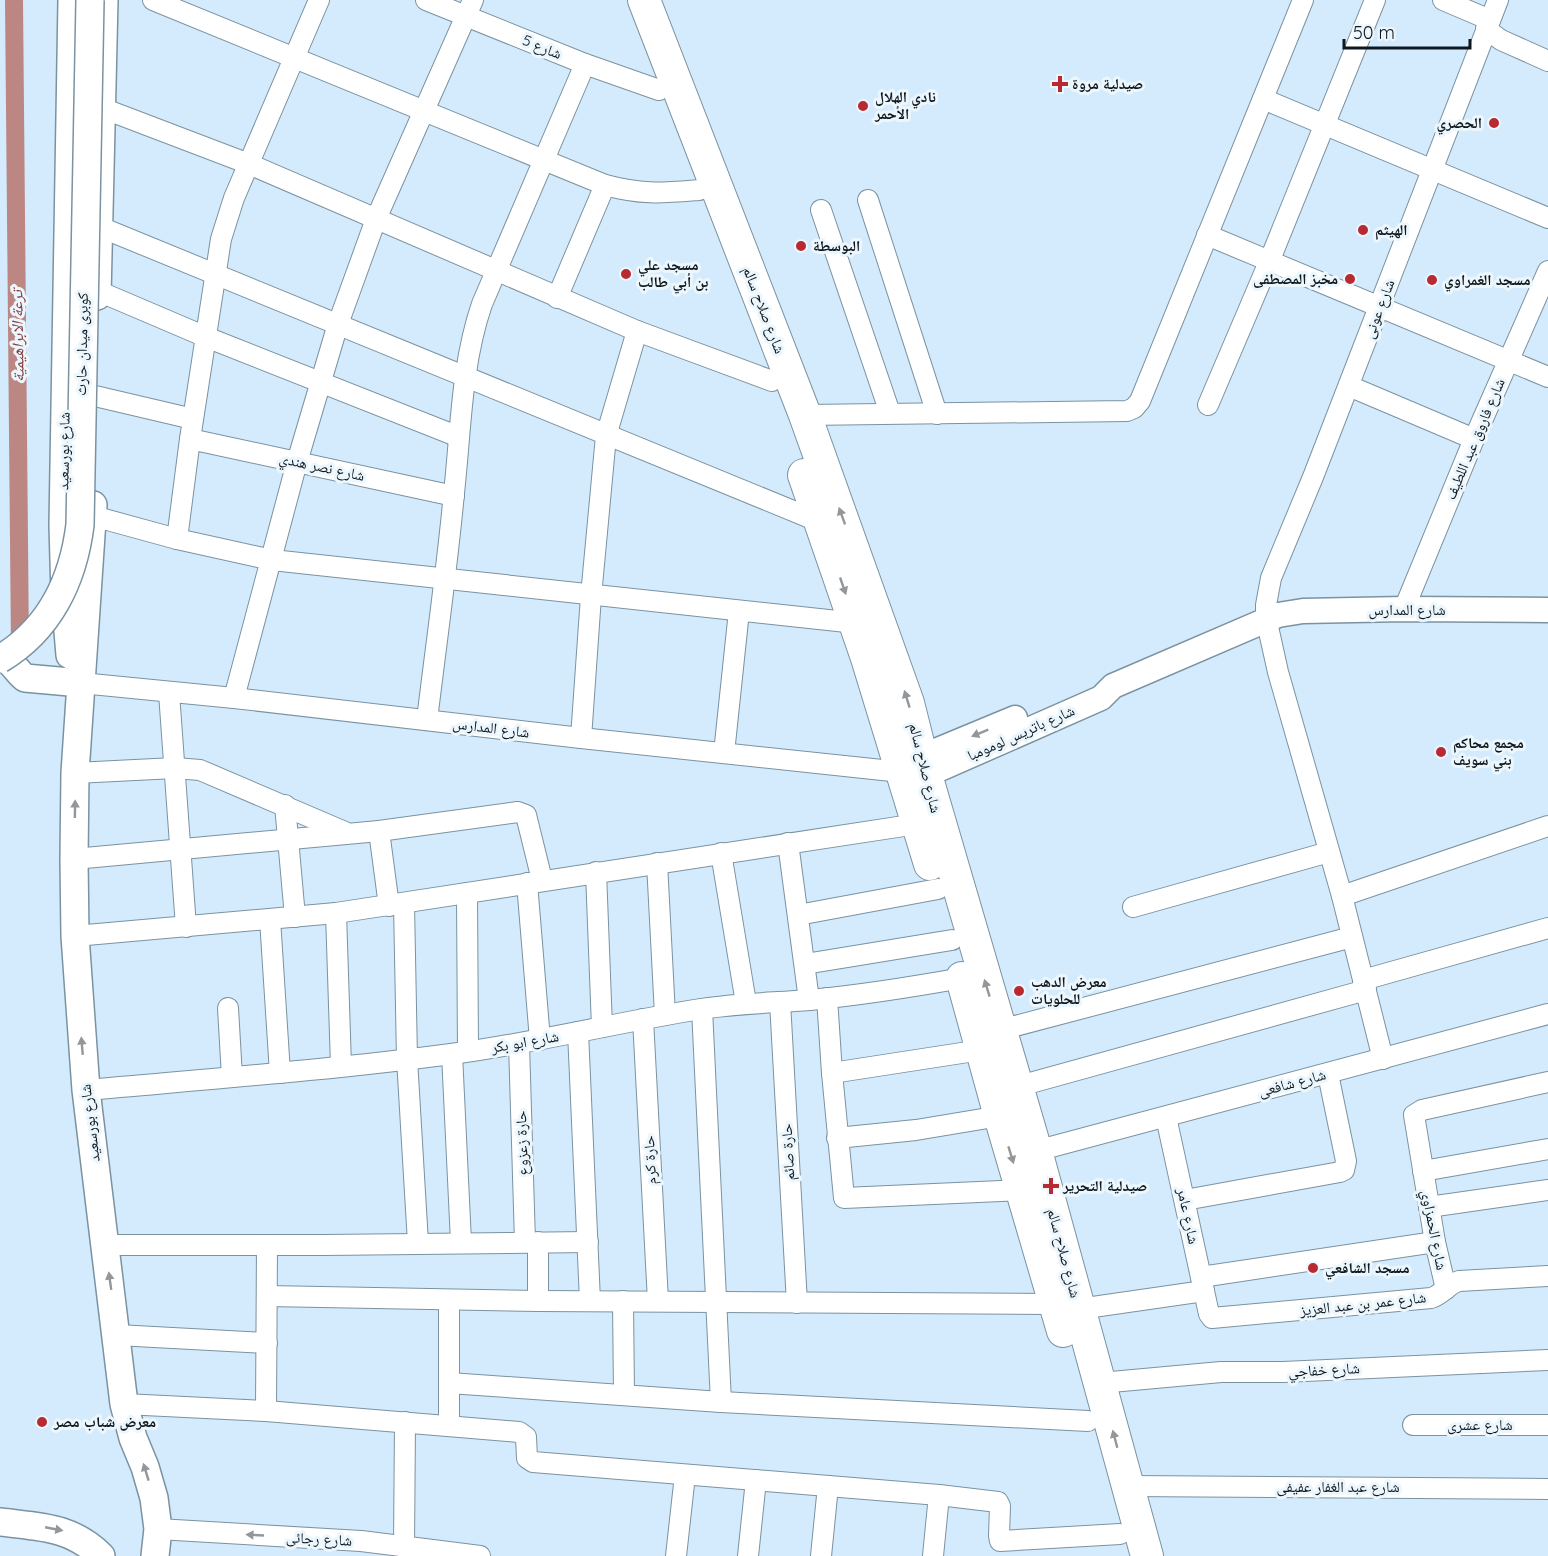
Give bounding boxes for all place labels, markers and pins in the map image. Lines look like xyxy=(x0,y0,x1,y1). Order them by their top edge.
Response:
place label: صيدلية مروة xyxy=(1072,74,1143,93)
marker: صيدلية مروة xyxy=(1053,77,1067,91)
place label: نادي الهلال الأحمر xyxy=(874,87,936,123)
marker: نادي الهلال الأحمر xyxy=(856,99,870,113)
place label: الحصري xyxy=(1436,113,1482,135)
marker: الحصري xyxy=(1487,116,1501,130)
place label: الهيثم xyxy=(1375,220,1408,240)
marker: الهيثم xyxy=(1356,223,1370,237)
place label: البوسطة xyxy=(813,236,860,255)
marker: البوسطة xyxy=(794,239,808,253)
place label: مسجد علي بن أبي طالب xyxy=(638,255,708,294)
marker: مسجد علي بن أبي طالب xyxy=(619,267,633,281)
place label: مخبز المصطفى xyxy=(1253,269,1338,288)
place label: مسجد الغمراوي xyxy=(1444,270,1531,292)
marker: مخبز المصطفى xyxy=(1343,272,1357,286)
marker: مسجد الغمراوي xyxy=(1425,273,1439,287)
place label: مجمع محاكم بني سويف xyxy=(1453,733,1524,772)
marker: مجمع محاكم بني سويف xyxy=(1434,745,1448,759)
place label: معرض الدهب للحلويات xyxy=(1031,972,1107,1008)
marker: معرض الدهب للحلويات xyxy=(1012,984,1026,998)
place label: صيدلية التحرير xyxy=(1062,1176,1147,1195)
marker: صيدلية التحرير xyxy=(1044,1179,1058,1193)
place label: مسجد الشافعي xyxy=(1325,1258,1410,1280)
marker: مسجد الشافعي xyxy=(1306,1261,1320,1275)
place label: معرض شباب مصر xyxy=(53,1412,156,1431)
marker: معرض شباب مصر xyxy=(35,1415,49,1429)

